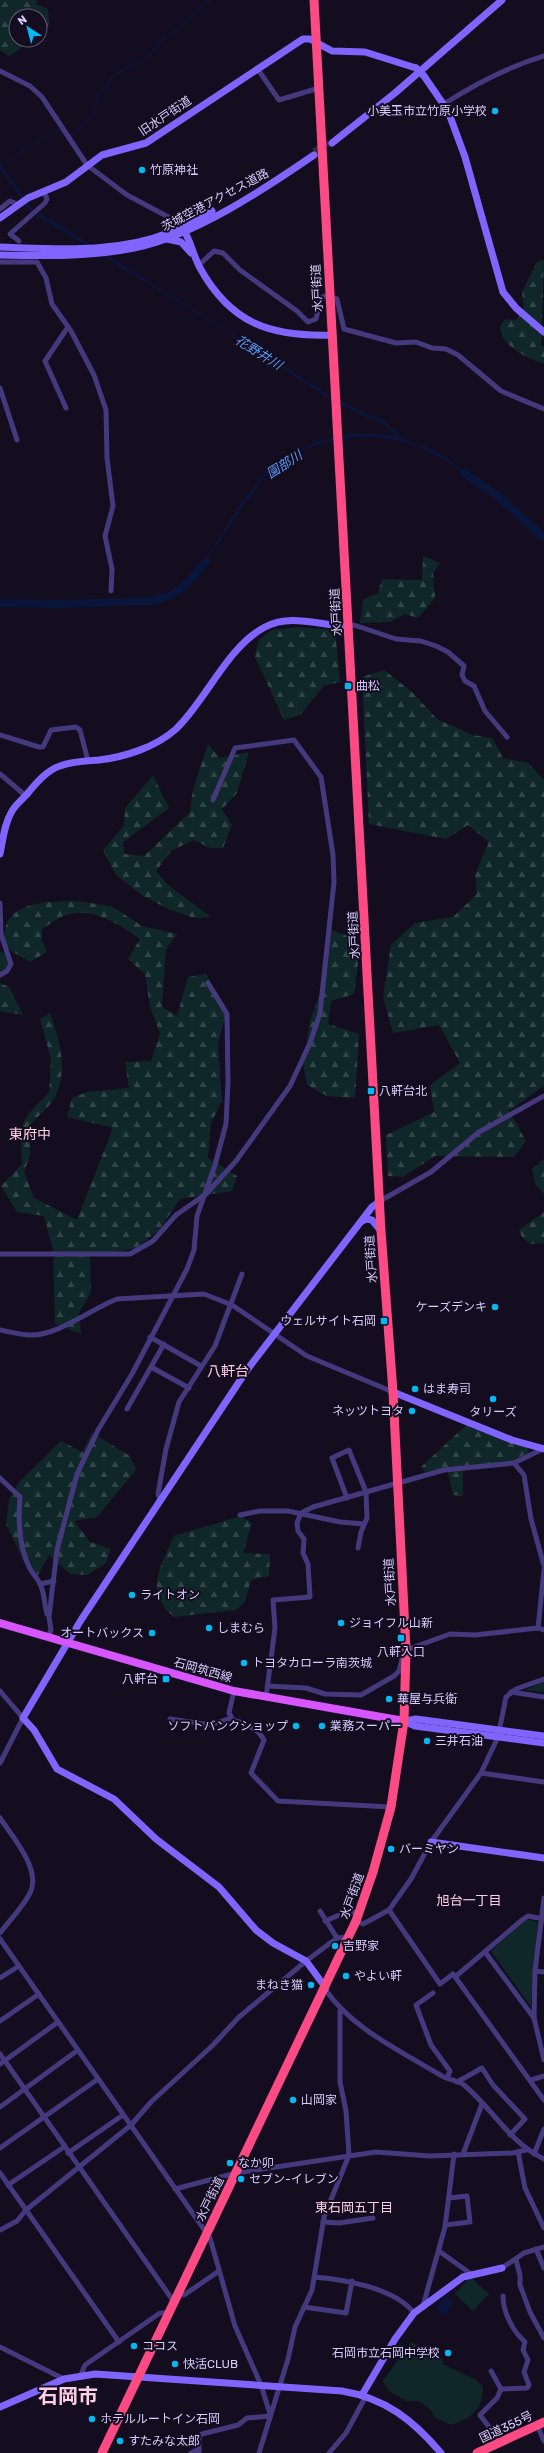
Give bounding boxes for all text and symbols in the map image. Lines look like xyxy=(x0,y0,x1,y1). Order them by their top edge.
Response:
north arrow xyxy=(8,8,48,48)
text: N xyxy=(15,13,30,28)
street label: 旧水戸街道 xyxy=(136,93,194,139)
place label: 小美玉市立竹原小学校 xyxy=(367,104,487,118)
marker: 小美玉市立竹原小学校 xyxy=(490,106,500,116)
place label: 竹原神社 xyxy=(150,163,198,177)
marker: 竹原神社 xyxy=(137,165,147,175)
street label: 茨城空港アクセス道路 xyxy=(159,166,271,234)
street label: 水戸街道 xyxy=(309,264,325,312)
water label: 花野井川 xyxy=(233,332,286,374)
water label: 園部川 xyxy=(264,446,306,481)
street label: 水戸街道 xyxy=(328,588,344,636)
place label: 曲松 xyxy=(356,679,380,693)
marker: 曲松 xyxy=(343,681,353,691)
street label: 水戸街道 xyxy=(346,911,362,959)
place label: 八軒台北 xyxy=(379,1084,427,1098)
marker: 八軒台北 xyxy=(366,1086,376,1096)
district label: 東府中 xyxy=(9,1126,51,1143)
street label: 水戸街道 xyxy=(362,1235,380,1283)
place label: ケーズデンキ xyxy=(416,1300,487,1314)
marker: ケーズデンキ xyxy=(490,1302,500,1312)
place label: ウェルサイト石岡 xyxy=(280,1314,376,1328)
marker: ウェルサイト石岡 xyxy=(379,1316,389,1326)
district label: 八軒台 xyxy=(207,1363,249,1380)
place label: はま寿司 xyxy=(423,1382,471,1396)
marker: はま寿司 xyxy=(410,1384,420,1394)
marker: タリーズ xyxy=(488,1394,498,1404)
place label: ネッツトヨタ xyxy=(332,1404,404,1418)
place label: タリーズ xyxy=(469,1405,517,1419)
marker: ネッツトヨタ xyxy=(407,1406,417,1416)
street label: 水戸街道 xyxy=(382,1558,398,1606)
place label: ライトオン xyxy=(140,1588,200,1602)
marker: ライトオン xyxy=(127,1590,137,1600)
place label: ジョイフル山新 xyxy=(349,1616,433,1630)
marker: ジョイフル山新 xyxy=(336,1618,346,1628)
place label: しまむら xyxy=(217,1621,265,1635)
marker: しまむら xyxy=(204,1623,214,1633)
place label: オートバックス xyxy=(60,1626,144,1640)
marker: オートバックス xyxy=(147,1628,157,1638)
marker: 八軒入口 xyxy=(396,1633,406,1643)
place label: 八軒入口 xyxy=(377,1645,425,1659)
street label: 石岡筑西線 xyxy=(172,1655,234,1685)
place label: トヨタカローラ南茨城 xyxy=(252,1656,372,1670)
marker: トヨタカローラ南茨城 xyxy=(239,1658,249,1668)
place label: 八軒台 xyxy=(122,1672,158,1686)
marker: 八軒台 xyxy=(161,1674,171,1684)
place label: 華屋与兵衛 xyxy=(397,1692,457,1706)
marker: 華屋与兵衛 xyxy=(384,1694,394,1704)
place label: ソフトバンクショップ xyxy=(167,1719,288,1733)
place label: 業務スーパー xyxy=(330,1719,402,1733)
marker: ソフトバンクショップ xyxy=(291,1721,301,1731)
marker: 業務スーパー xyxy=(317,1721,327,1731)
place label: 三井石油 xyxy=(435,1734,483,1748)
marker: 三井石油 xyxy=(422,1736,432,1746)
place label: バーミヤン xyxy=(399,1842,459,1856)
marker: バーミヤン xyxy=(386,1844,396,1854)
street label: 水戸街道 xyxy=(337,1871,367,1921)
district label: 旭台一丁目 xyxy=(436,1893,502,1908)
place label: 吉野家 xyxy=(343,1939,379,1953)
marker: 吉野家 xyxy=(330,1941,340,1951)
place label: やよい軒 xyxy=(354,1969,402,1983)
marker: やよい軒 xyxy=(341,1971,351,1981)
place label: まねき猫 xyxy=(255,1978,303,1992)
marker: まねき猫 xyxy=(306,1980,316,1990)
place label: 山岡家 xyxy=(301,2093,337,2107)
marker: 山岡家 xyxy=(288,2095,298,2105)
place label: なか卯 xyxy=(238,2156,274,2170)
marker: なか卯 xyxy=(225,2158,235,2168)
place label: セブン-イレブン xyxy=(249,2172,339,2186)
street label: 水戸街道 xyxy=(193,2174,227,2224)
marker: セブン-イレブン xyxy=(236,2174,246,2184)
district label: 東石岡五丁目 xyxy=(315,2200,393,2215)
place label: ココス xyxy=(142,2339,178,2353)
marker: ココス xyxy=(129,2341,139,2351)
place label: 石岡市立石岡中学校 xyxy=(332,2346,440,2360)
marker: 石岡市立石岡中学校 xyxy=(443,2348,453,2358)
place label: 快活CLUB xyxy=(183,2357,238,2371)
marker: 快活CLUB xyxy=(170,2359,180,2369)
district label: 石岡市 xyxy=(38,2384,98,2408)
street label: 国道355号 xyxy=(477,2409,535,2445)
place label: ホテルルートイン石岡 xyxy=(100,2412,220,2426)
marker: ホテルルートイン石岡 xyxy=(87,2414,97,2424)
place label: すたみな太郎 xyxy=(128,2434,200,2448)
marker: すたみな太郎 xyxy=(115,2436,125,2446)

